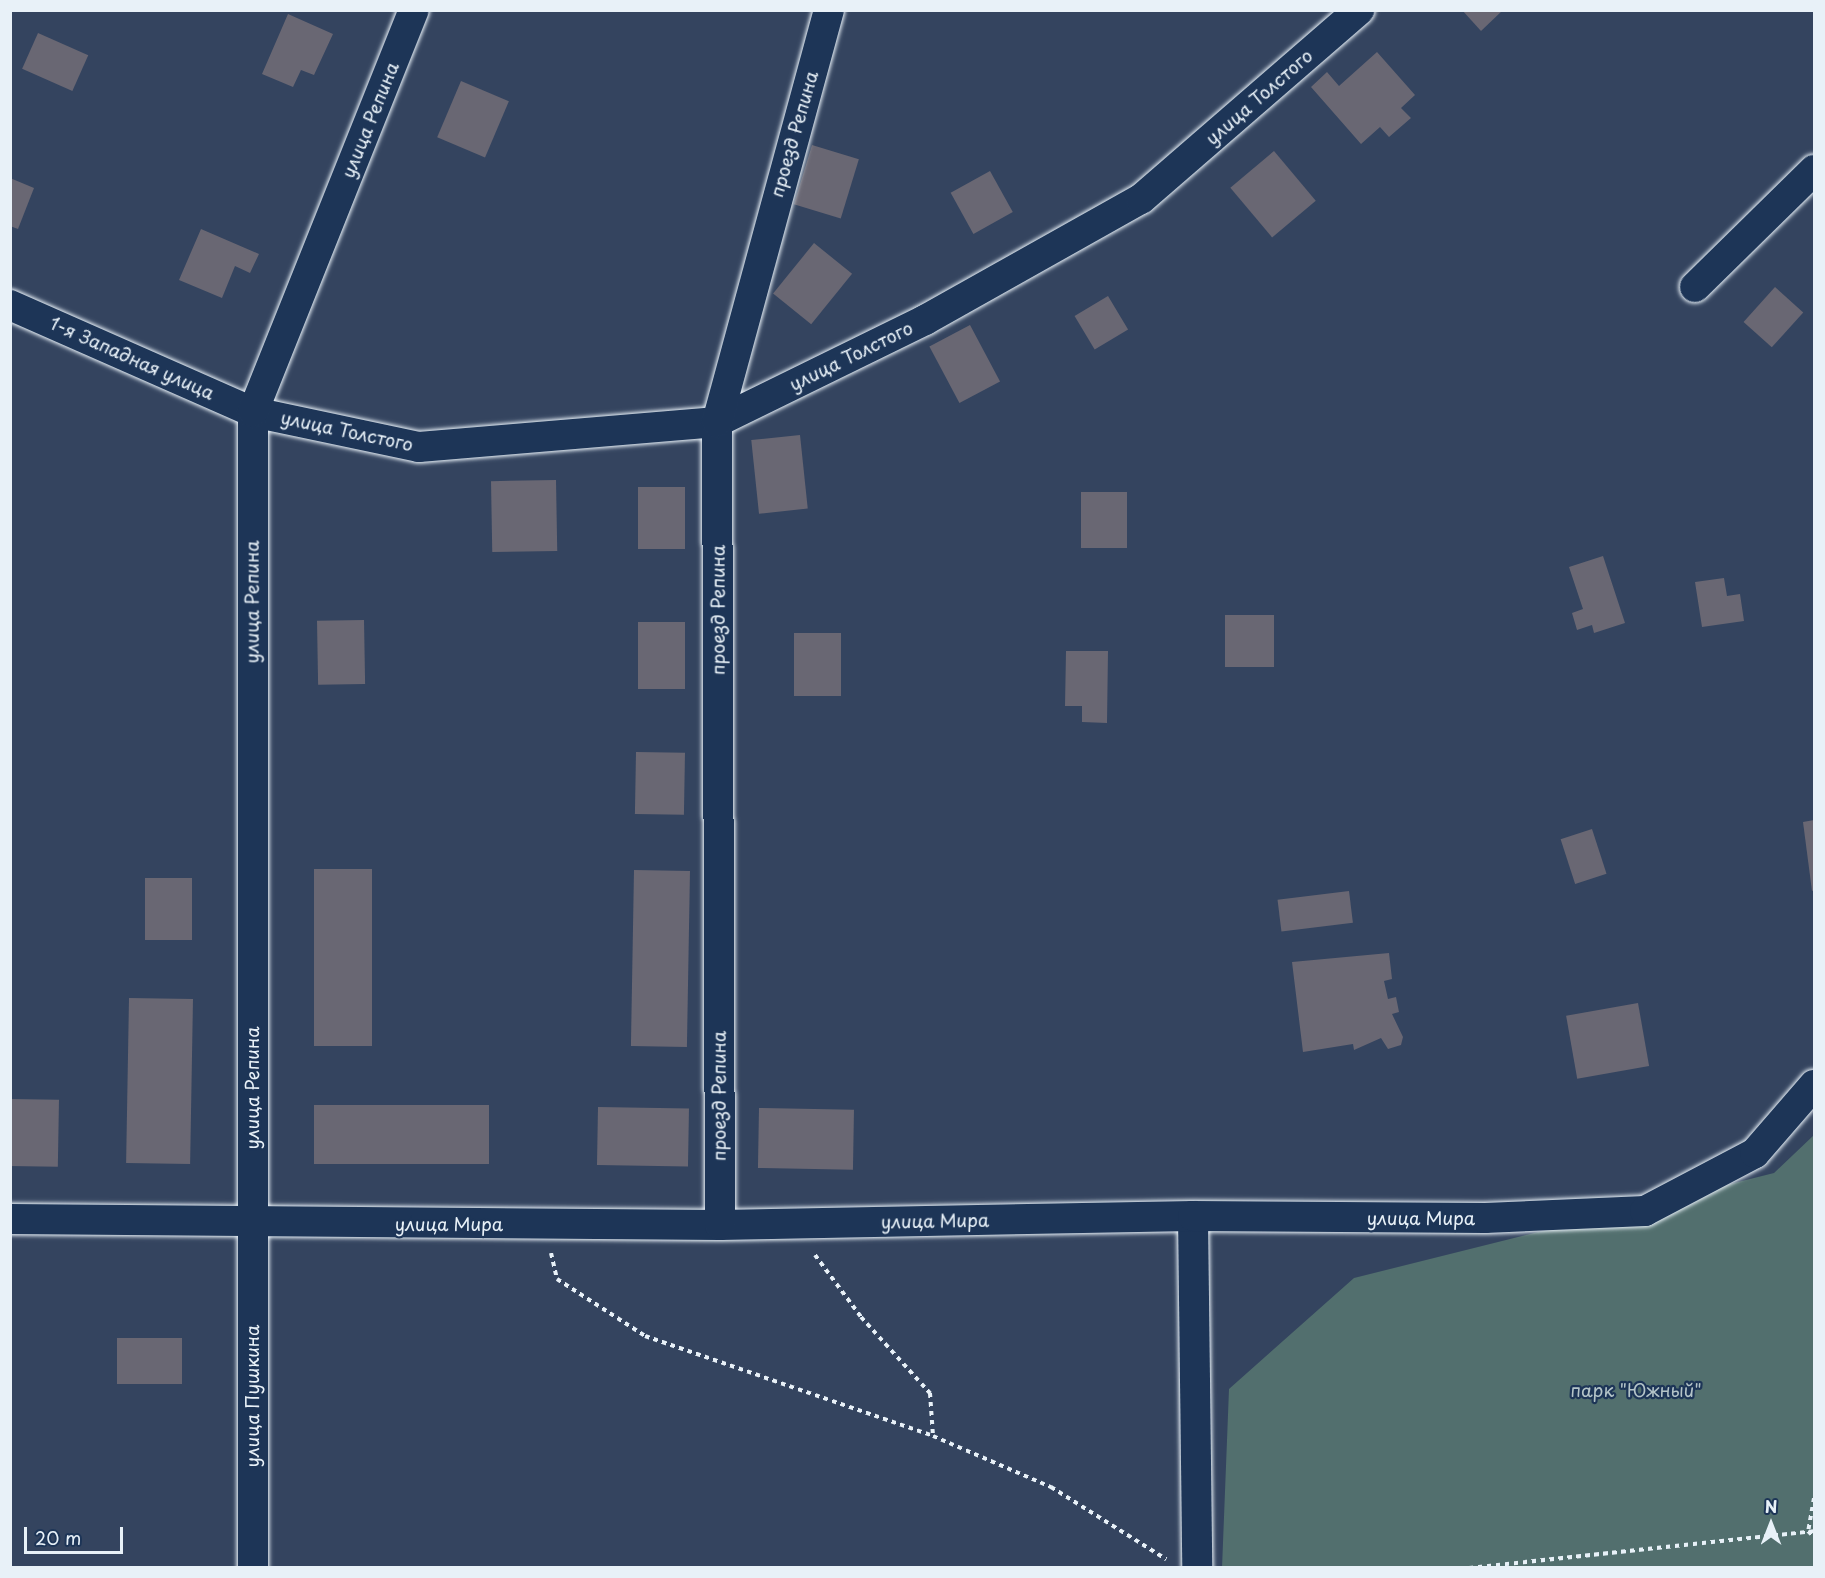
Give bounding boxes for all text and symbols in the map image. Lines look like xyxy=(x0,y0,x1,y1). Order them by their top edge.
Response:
street label: улица Толстого xyxy=(1201,44,1317,150)
street label: улица Репина xyxy=(337,58,403,182)
street label: проезд Репина xyxy=(766,68,822,200)
street label: 1-я Западная улица xyxy=(46,312,218,404)
street label: улица Толстого xyxy=(785,317,917,395)
street label: улица Толстого xyxy=(278,406,416,456)
street label: улица Репина xyxy=(241,540,263,664)
street label: проезд Репина xyxy=(707,545,729,675)
street label: улица Репина xyxy=(241,1026,263,1150)
street label: проезд Репина xyxy=(708,1031,730,1161)
street label: улица Мира xyxy=(1366,1207,1476,1229)
street label: улица Мира xyxy=(880,1209,990,1233)
street label: улица Мира xyxy=(394,1213,504,1235)
street label: улица Пушкина xyxy=(241,1324,263,1468)
park label: парк "Южный" xyxy=(1570,1379,1702,1401)
north arrow xyxy=(1741,1494,1801,1554)
text: N xyxy=(1765,1494,1777,1518)
scale bar xyxy=(27,1515,126,1553)
text: 20 m xyxy=(35,1524,81,1551)

